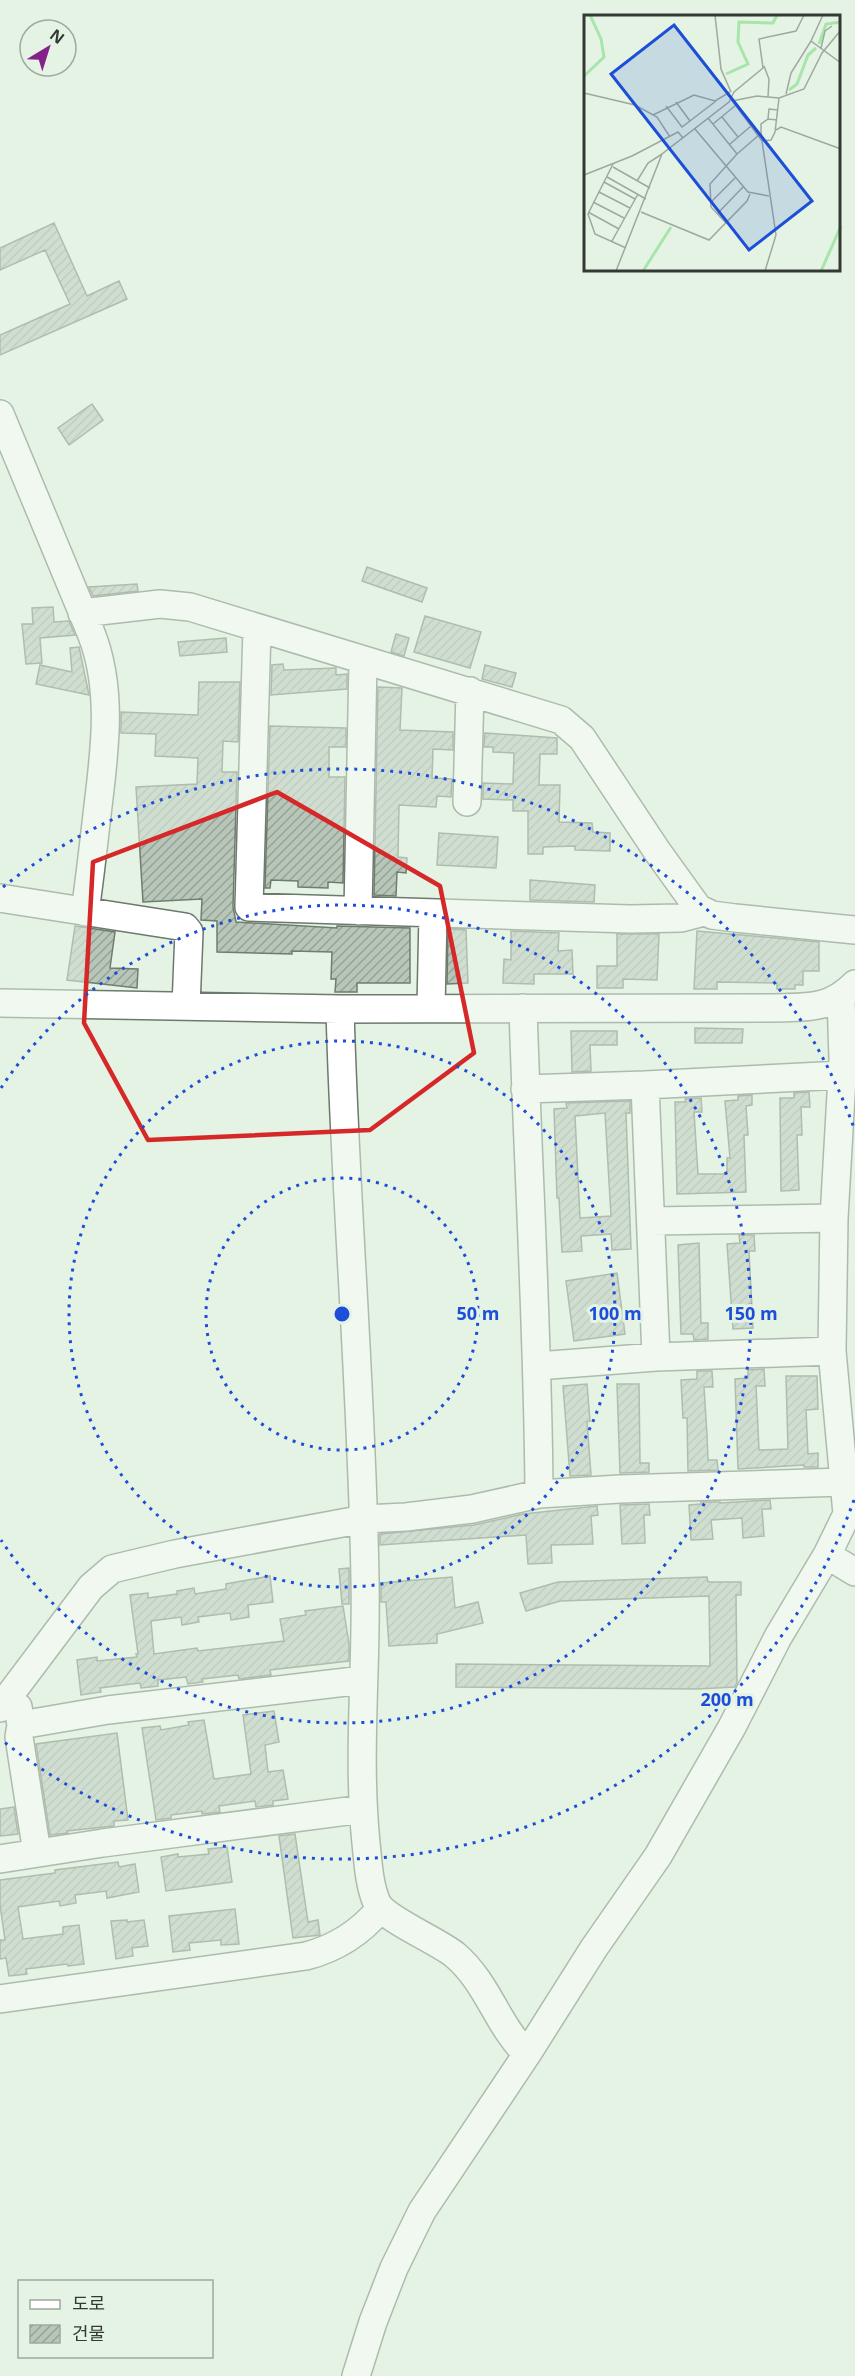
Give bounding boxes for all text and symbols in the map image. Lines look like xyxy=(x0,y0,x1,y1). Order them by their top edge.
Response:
inset map xyxy=(584,15,840,272)
north arrow xyxy=(18,18,78,78)
text: N xyxy=(45,24,69,49)
text: 50 m xyxy=(457,1301,499,1325)
text: 100 m xyxy=(588,1301,642,1325)
text: 150 m xyxy=(724,1301,778,1325)
centre of rings xyxy=(332,1304,352,1324)
text: 200 m xyxy=(700,1687,754,1711)
legend xyxy=(18,2280,213,2358)
text: 도로 xyxy=(72,2291,105,2315)
text: 건물 xyxy=(72,2321,105,2345)

